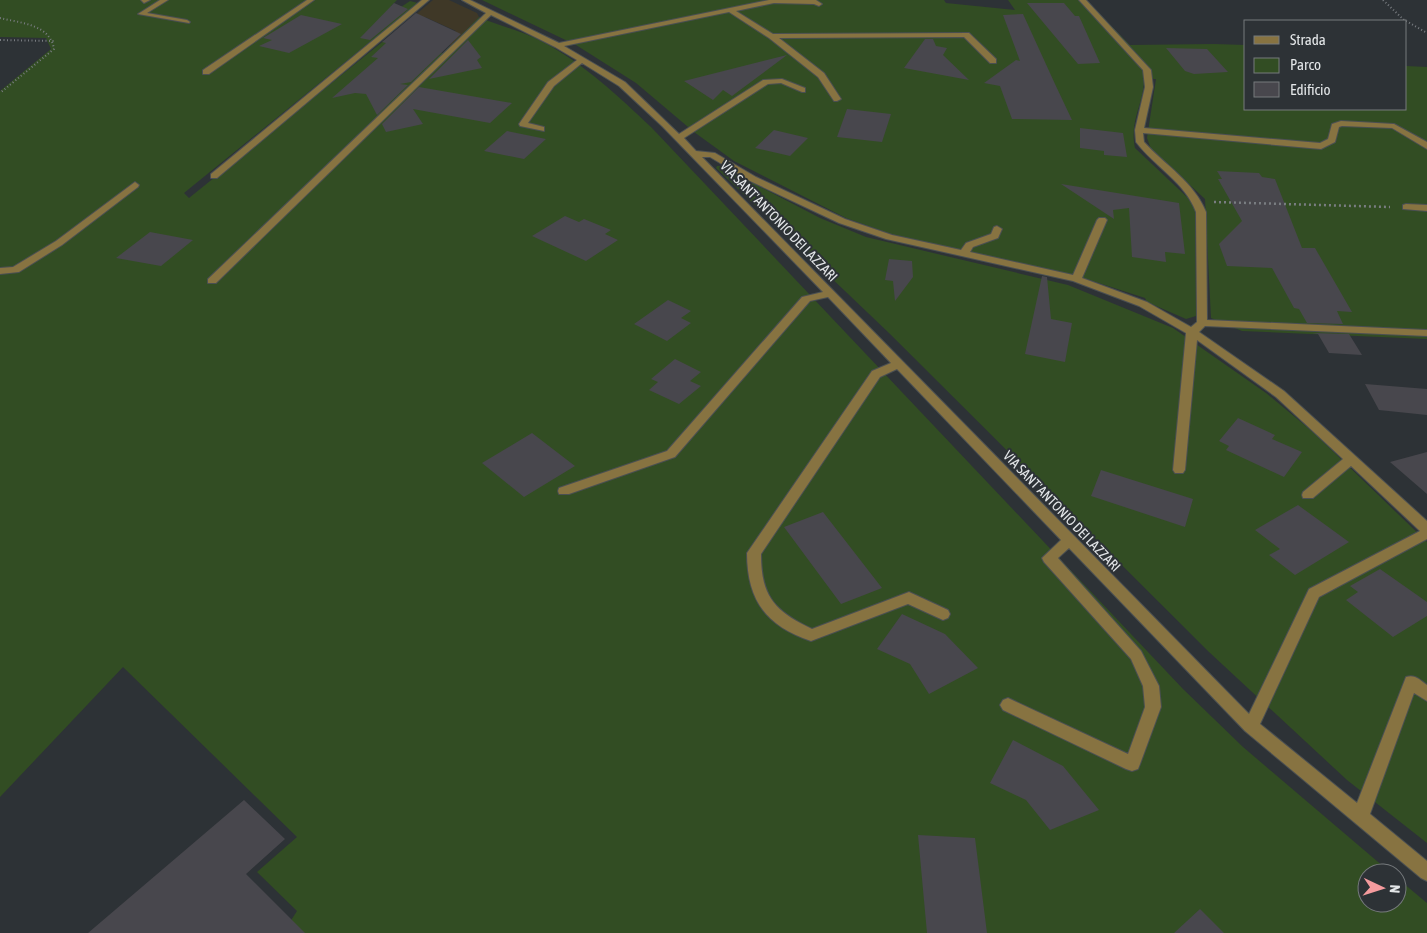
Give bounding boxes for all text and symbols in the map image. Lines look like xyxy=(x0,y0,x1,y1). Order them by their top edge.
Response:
legend xyxy=(1244,20,1407,110)
text: Strada xyxy=(1290,31,1326,48)
text: Parco xyxy=(1290,56,1321,73)
text: Edificio xyxy=(1290,81,1331,98)
street label: VIA SANT'ANTONIO DEI LAZZARI xyxy=(717,157,841,285)
street label: VIA SANT'ANTONIO DEI LAZZARI xyxy=(1000,447,1124,575)
north arrow xyxy=(1357,863,1407,913)
text: N xyxy=(1387,884,1403,894)

